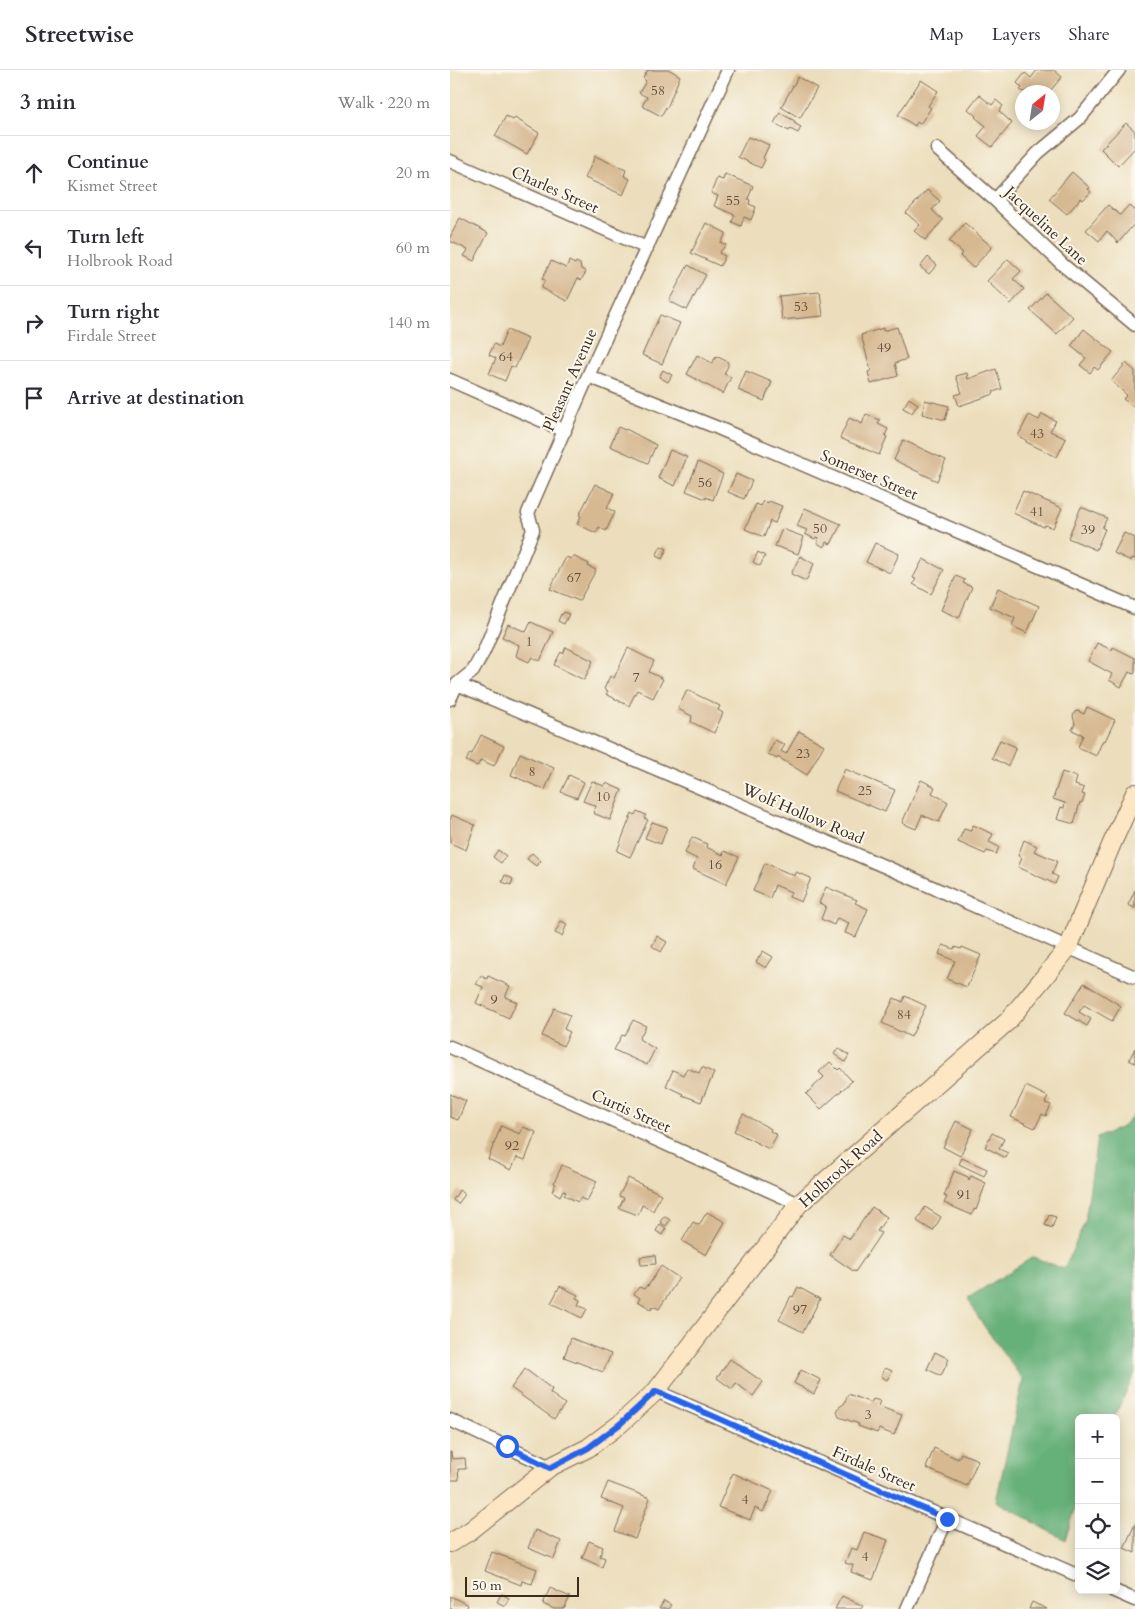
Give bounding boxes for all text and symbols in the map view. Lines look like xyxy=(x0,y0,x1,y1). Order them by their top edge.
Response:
text: Streetwise xyxy=(25,18,134,51)
text: Map xyxy=(929,22,964,47)
text: Layers xyxy=(992,22,1041,47)
text: Share xyxy=(1069,22,1110,47)
house number: 58 xyxy=(651,81,665,100)
north arrow xyxy=(1015,85,1060,130)
text: 3 min xyxy=(20,88,76,117)
text: Walk · 220 m xyxy=(338,92,430,114)
text: Continue xyxy=(67,149,149,175)
icon: ahead xyxy=(20,159,48,187)
street label: Charles Street xyxy=(508,161,602,219)
text: 20 m xyxy=(396,162,430,184)
text: Kismet Street xyxy=(67,175,157,197)
street label: Jacqueline Lane xyxy=(998,180,1092,270)
house number: 55 xyxy=(726,191,740,210)
text: Turn left xyxy=(67,224,144,250)
icon: left xyxy=(20,234,48,262)
text: 60 m xyxy=(396,237,430,259)
text: Holbrook Road xyxy=(67,250,173,272)
house number: 53 xyxy=(794,297,808,316)
text: Turn right xyxy=(67,299,159,325)
icon: right xyxy=(20,309,48,337)
text: 140 m xyxy=(388,312,430,334)
text: Firdale Street xyxy=(67,325,156,347)
street label: Pleasant Avenue xyxy=(538,325,602,435)
house number: 49 xyxy=(877,338,891,357)
house number: 64 xyxy=(499,347,513,366)
icon: arrive xyxy=(20,384,48,412)
text: Arrive at destination xyxy=(67,385,244,411)
house number: 43 xyxy=(1030,424,1044,443)
street label: Somerset Street xyxy=(817,445,921,505)
house number: 56 xyxy=(698,473,712,492)
house number: 41 xyxy=(1030,502,1044,521)
house number: 50 xyxy=(813,519,827,538)
house number: 39 xyxy=(1081,520,1095,539)
house number: 67 xyxy=(567,568,581,587)
house number: 1 xyxy=(525,632,533,651)
house number: 7 xyxy=(632,668,640,687)
house number: 23 xyxy=(796,744,810,763)
house number: 8 xyxy=(528,762,536,781)
street label: Wolf Hollow Road xyxy=(738,778,868,850)
house number: 25 xyxy=(858,781,872,800)
house number: 10 xyxy=(596,787,610,806)
house number: 16 xyxy=(708,855,722,874)
house number: 9 xyxy=(490,990,498,1009)
house number: 84 xyxy=(897,1005,911,1024)
street label: Curtis Street xyxy=(588,1084,674,1138)
street label: Holbrook Road xyxy=(794,1125,888,1213)
house number: 92 xyxy=(505,1136,519,1155)
house number: 91 xyxy=(957,1185,971,1204)
house number: 97 xyxy=(793,1300,807,1319)
house number: 3 xyxy=(864,1405,872,1424)
map controls xyxy=(1075,1414,1120,1594)
button: + xyxy=(1075,1414,1120,1459)
route start xyxy=(496,1435,519,1458)
street label: Firdale Street xyxy=(829,1441,919,1497)
button: − xyxy=(1075,1459,1120,1504)
house number: 4 xyxy=(741,1490,749,1509)
button: locate xyxy=(1075,1504,1120,1549)
route end xyxy=(936,1508,959,1531)
house number: 4 xyxy=(861,1547,869,1566)
button: layers xyxy=(1075,1549,1120,1594)
scale bar xyxy=(465,1574,579,1597)
text: 50 m xyxy=(472,1576,502,1595)

